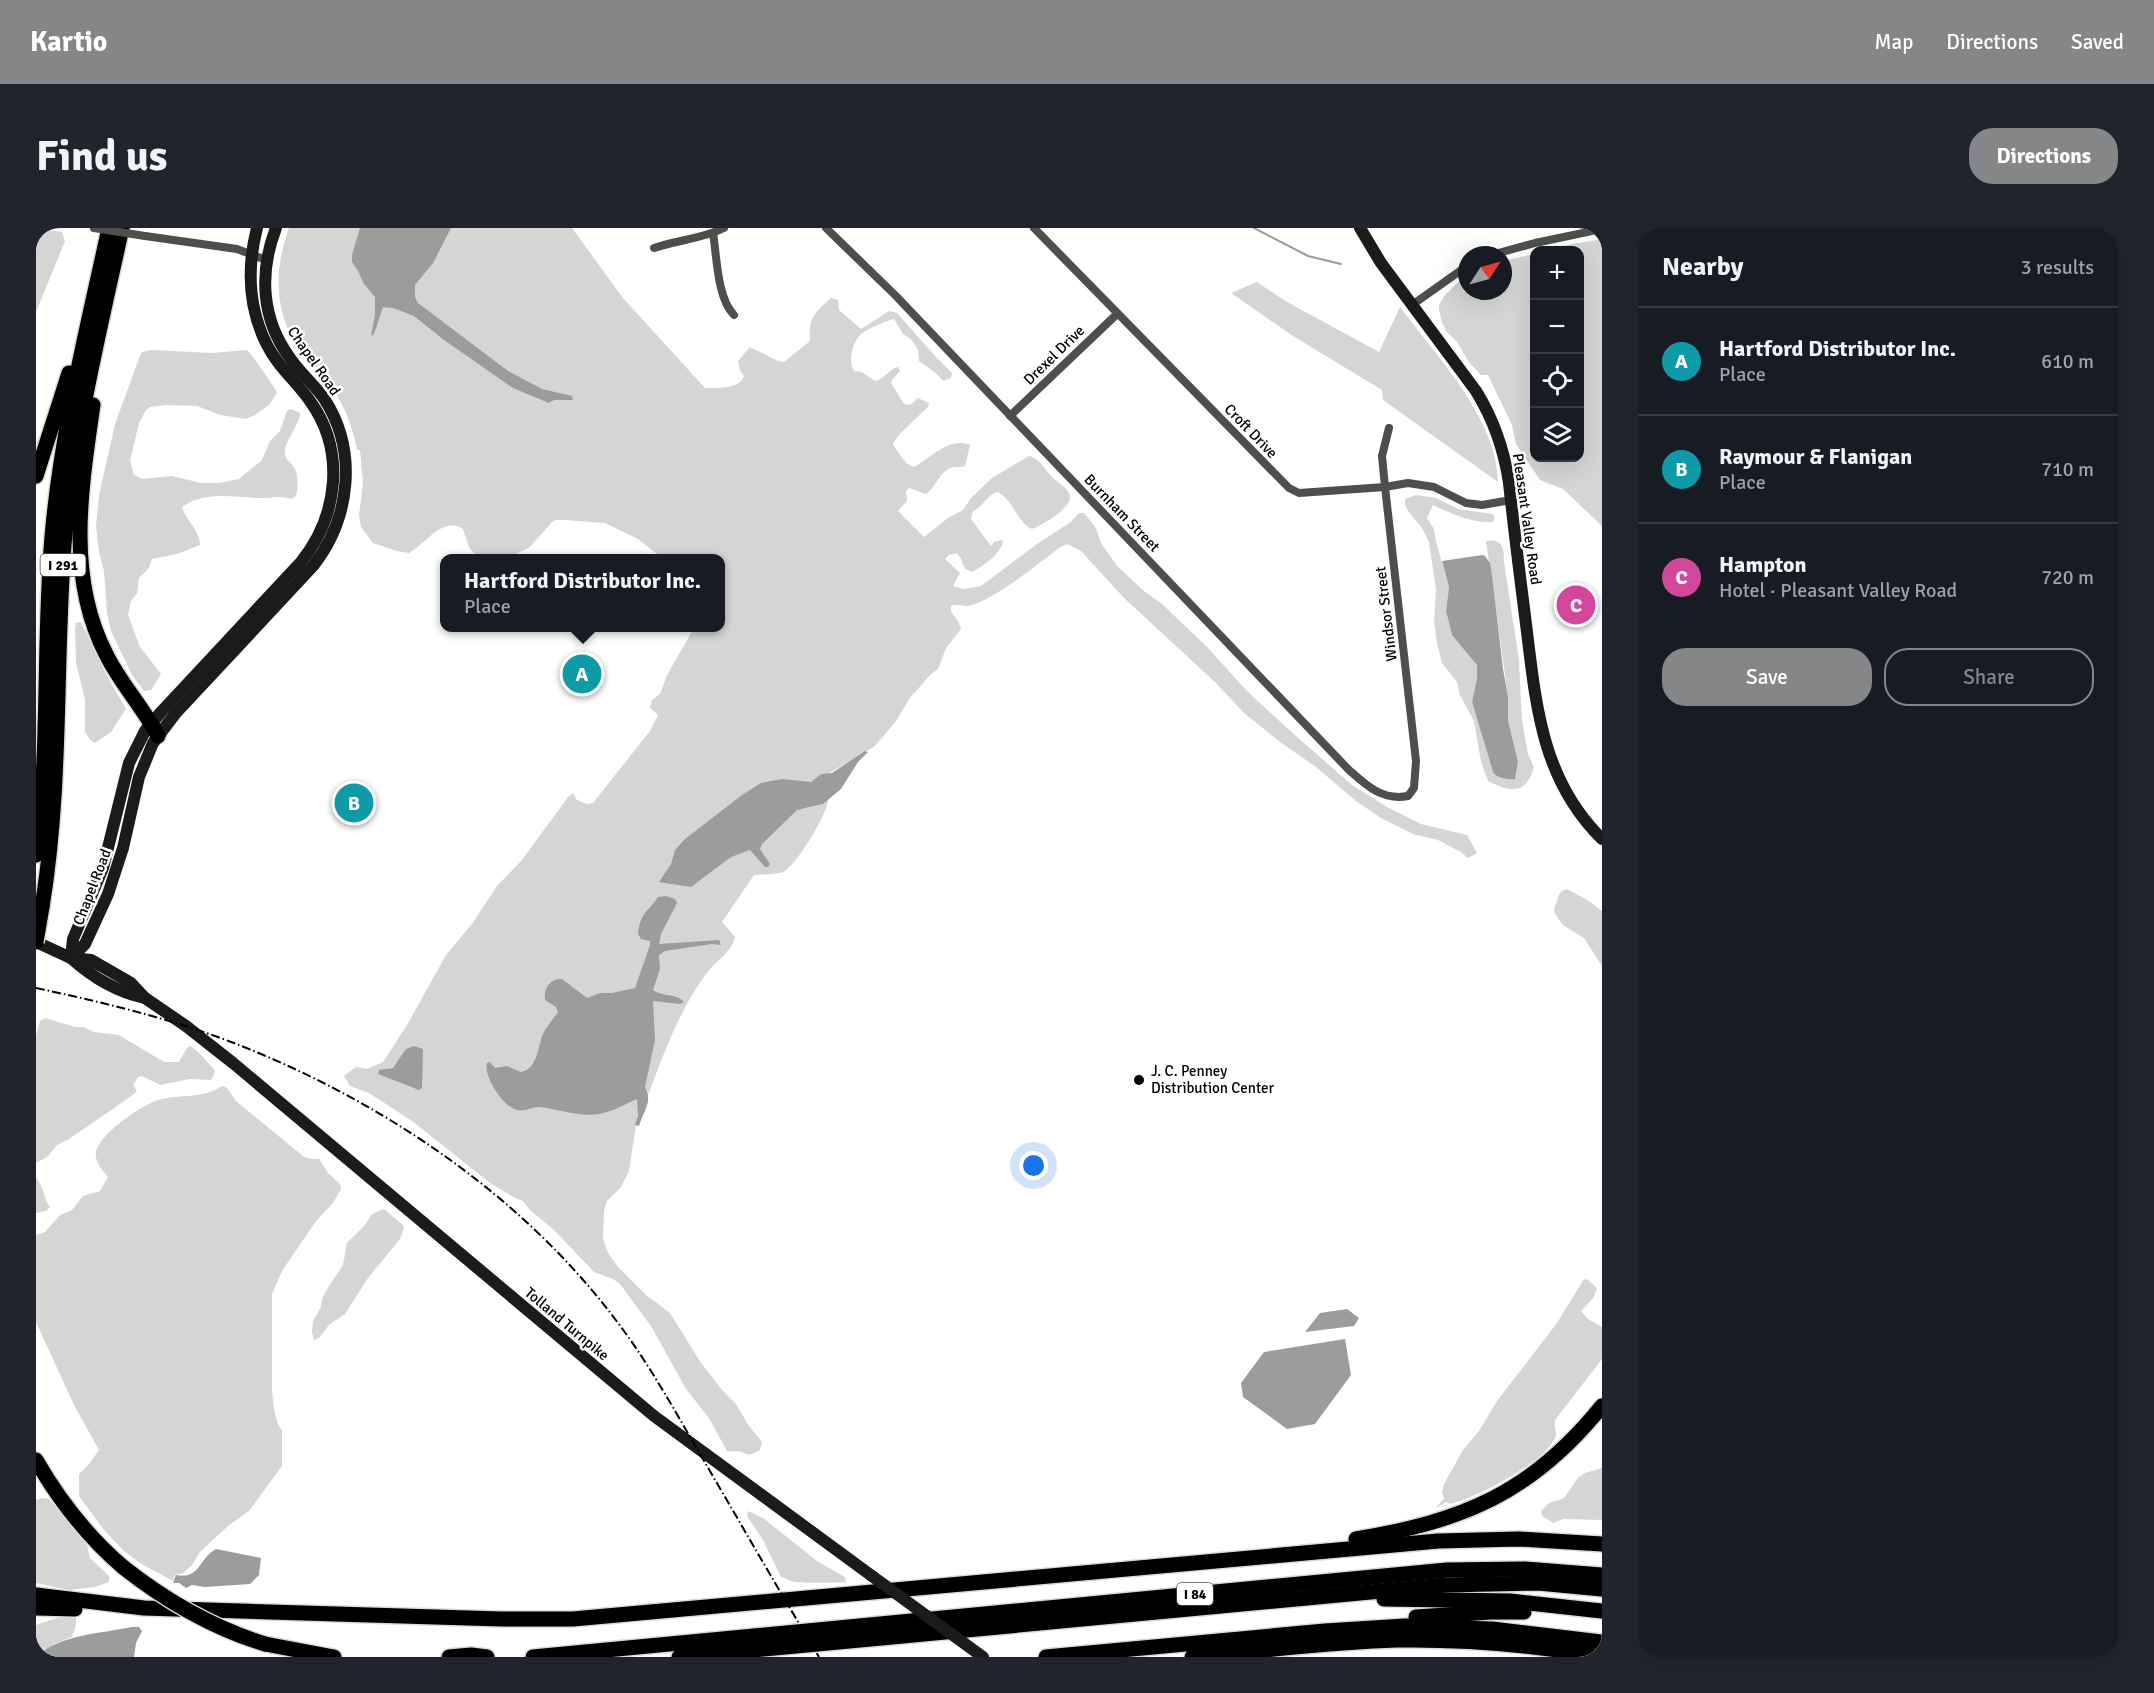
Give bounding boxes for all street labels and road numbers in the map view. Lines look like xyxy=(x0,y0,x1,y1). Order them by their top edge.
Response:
street label: Drexel Drive xyxy=(1020,321,1088,389)
street label: Chapel Road xyxy=(284,323,344,399)
street label: Croft Drive xyxy=(1221,400,1281,462)
street label: Pleasant Valley Road xyxy=(1509,452,1545,586)
street label: Burnham Street xyxy=(1080,470,1164,556)
road number: I 291 xyxy=(40,554,86,576)
street label: Windsor Street xyxy=(1371,566,1401,662)
street label: Chapel Road xyxy=(69,846,115,928)
street label: Tolland Turnpike xyxy=(521,1284,613,1364)
road number: I 84 xyxy=(1177,1583,1213,1605)

